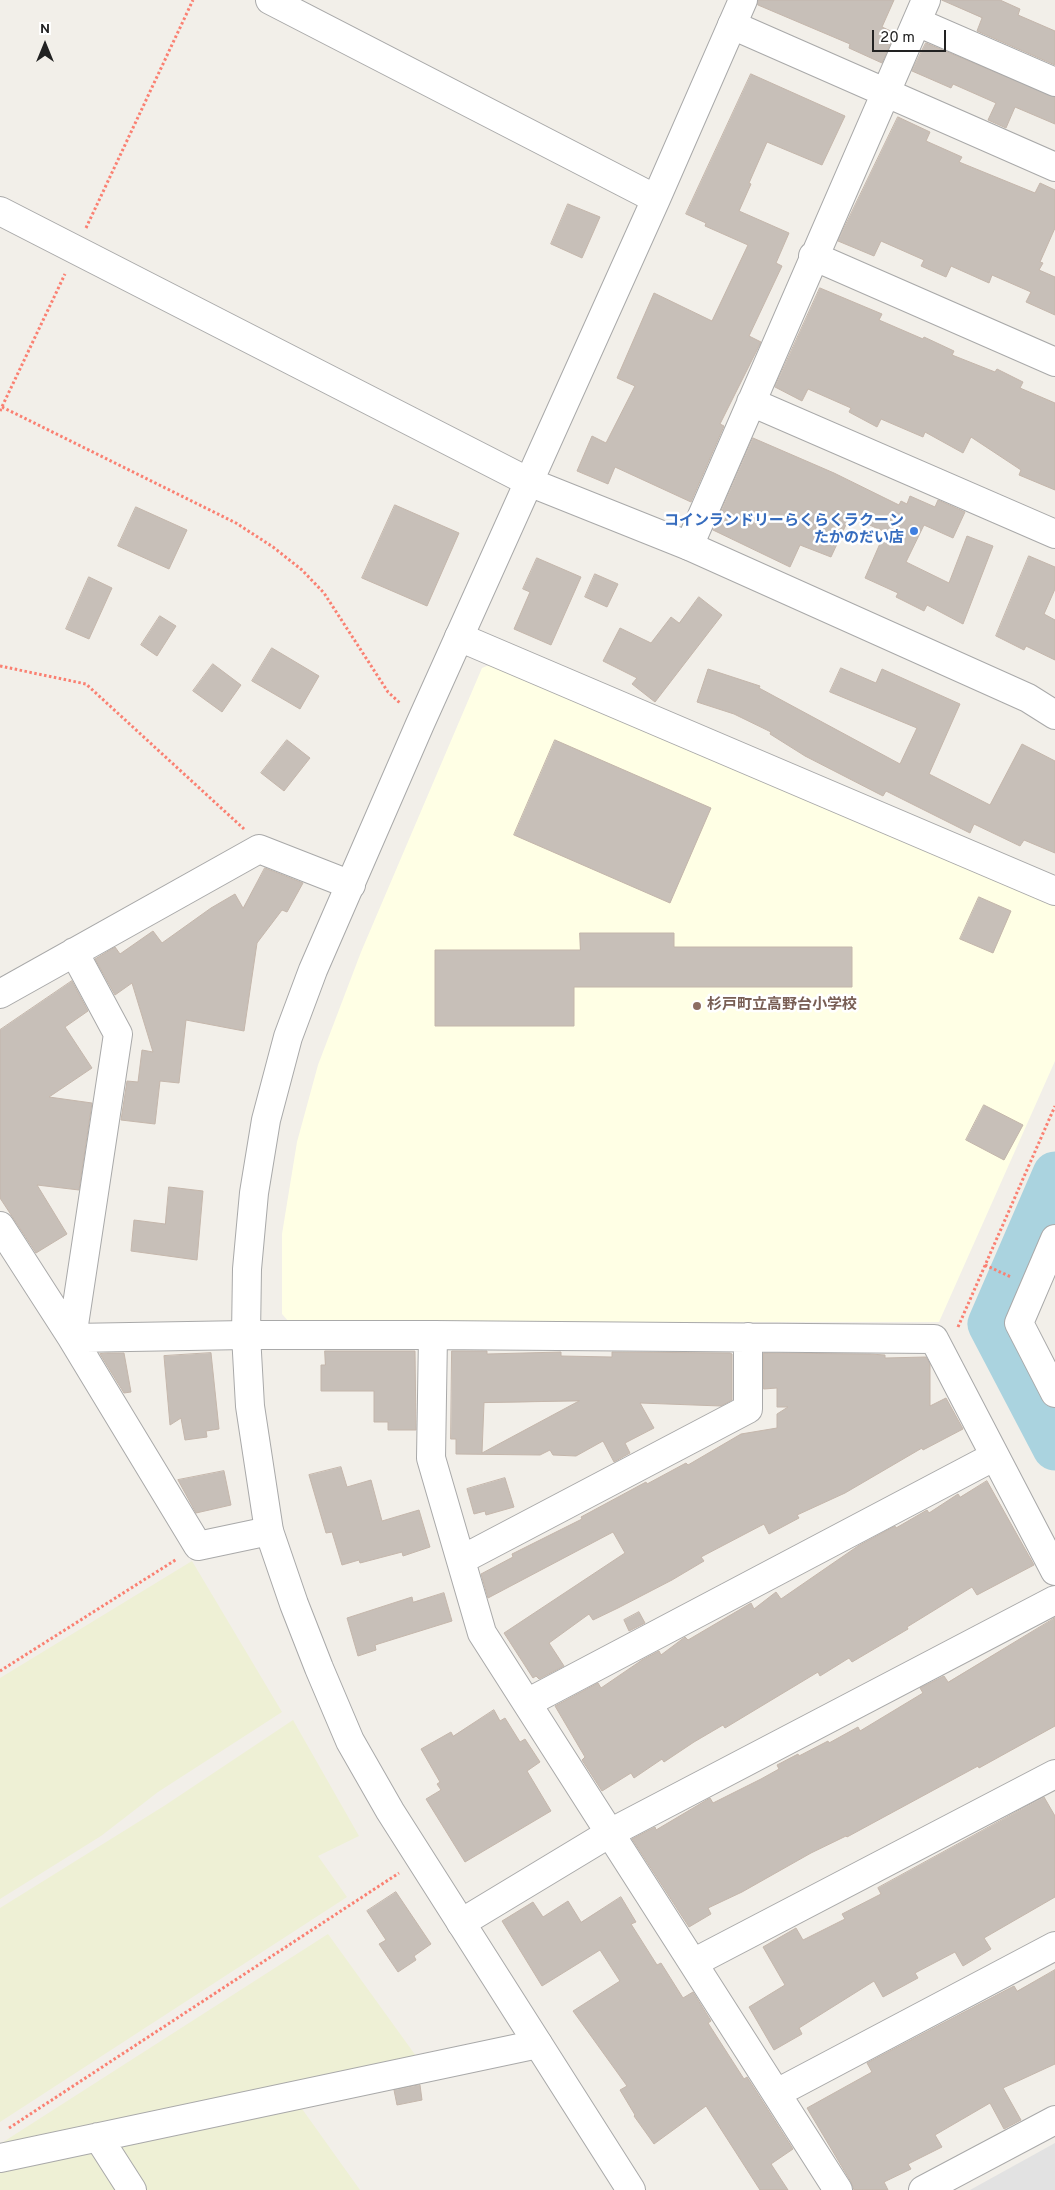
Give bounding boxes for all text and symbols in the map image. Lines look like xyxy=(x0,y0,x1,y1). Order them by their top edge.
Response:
north arrow xyxy=(20,20,70,70)
scale bar xyxy=(875,20,949,52)
text: N xyxy=(40,21,50,38)
text: 20 m xyxy=(880,29,915,48)
place label: コインランドリーらくらくラクーン たかのだい店 xyxy=(664,513,904,548)
marker: コインランドリーらくらくラクーン たかのだい店 xyxy=(908,525,920,537)
place label: 杉戸町立高野台小学校 xyxy=(707,997,857,1015)
marker: 杉戸町立高野台小学校 xyxy=(691,1000,703,1012)

